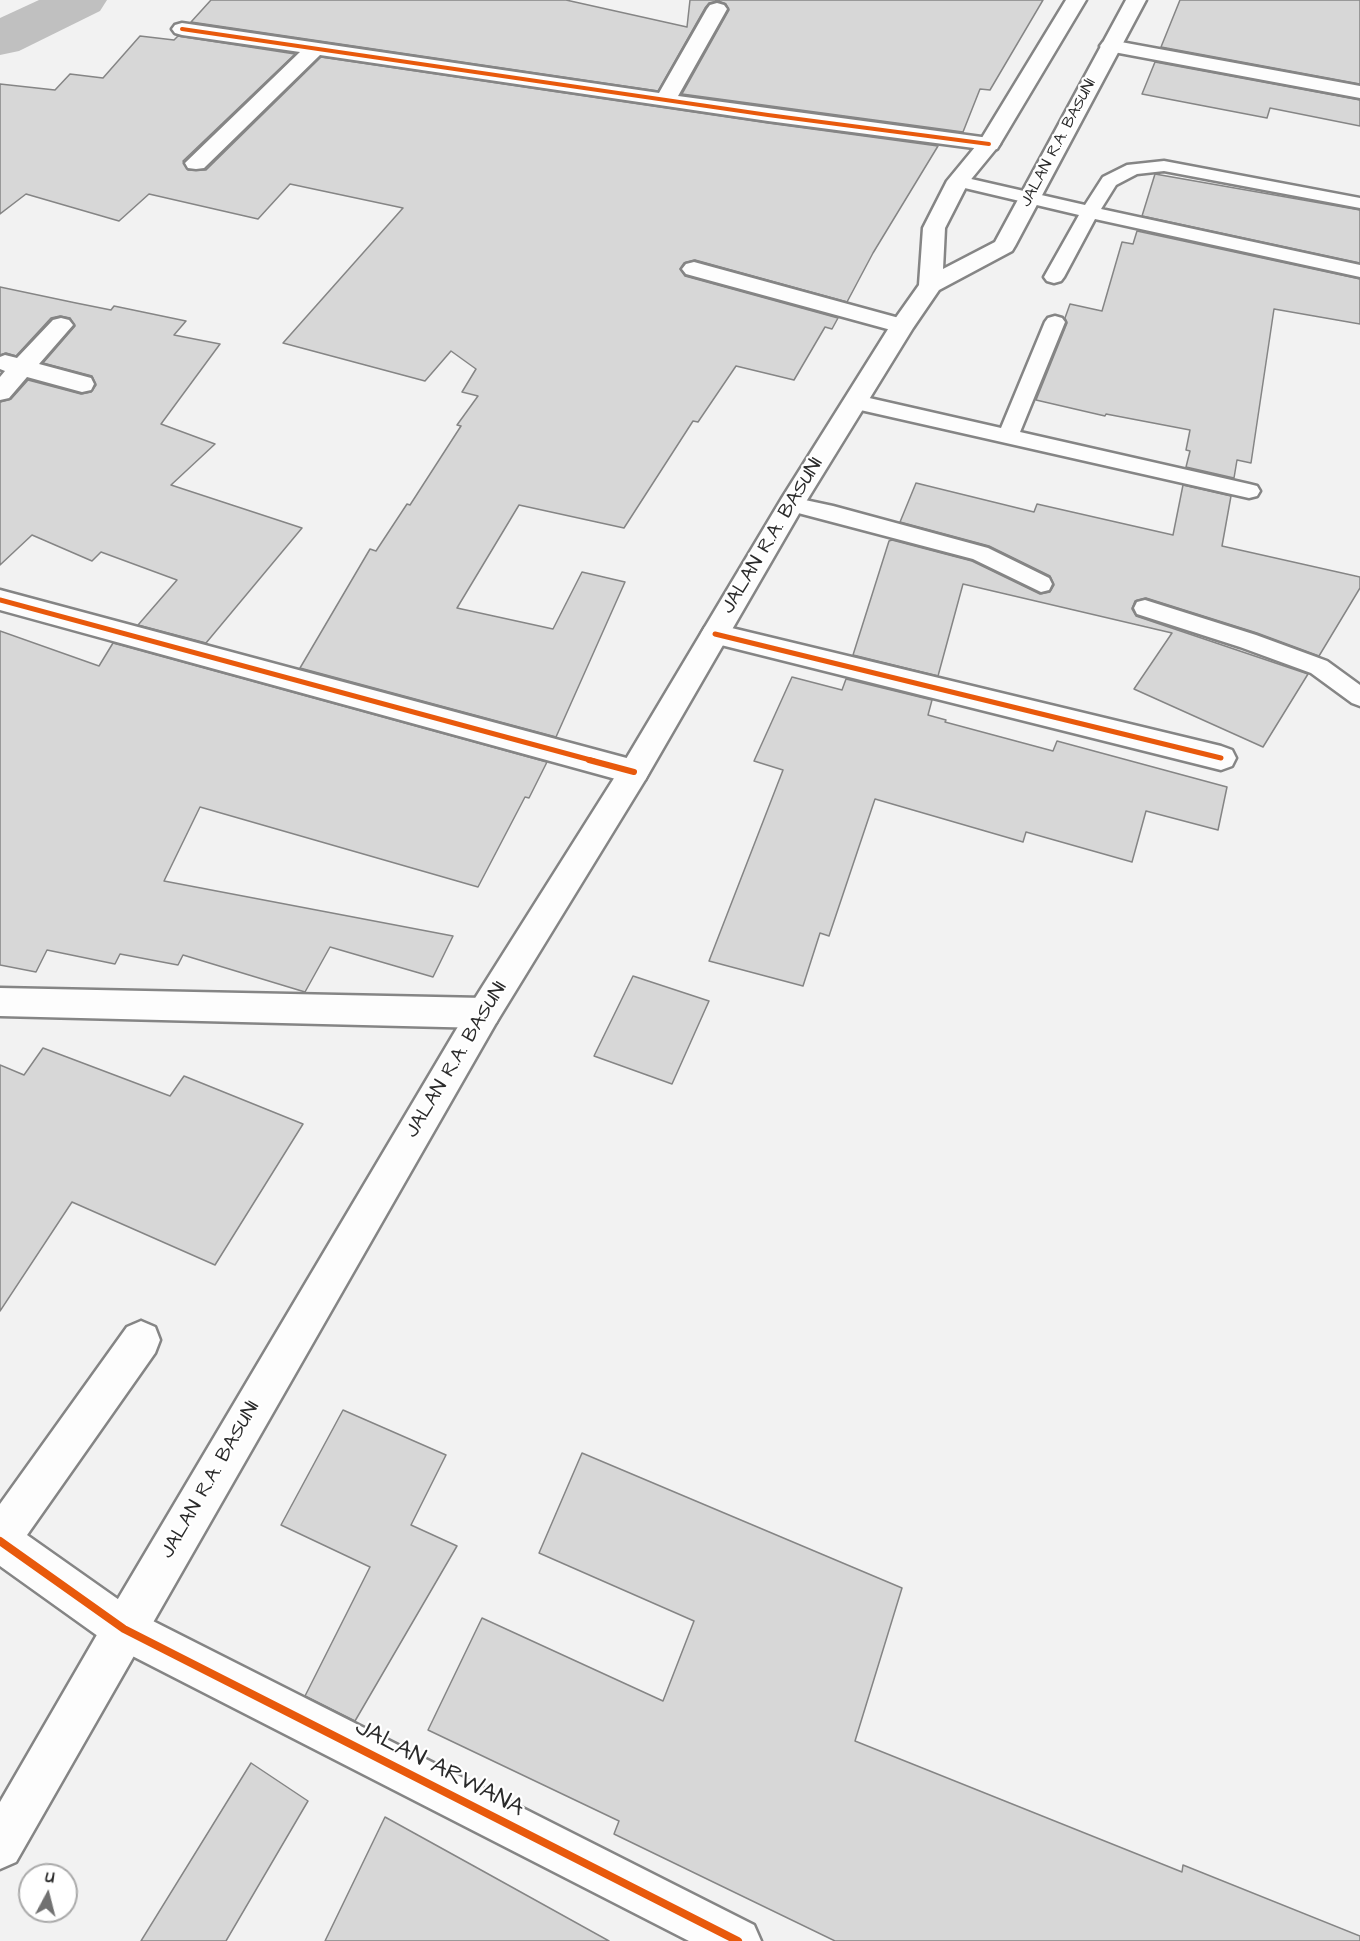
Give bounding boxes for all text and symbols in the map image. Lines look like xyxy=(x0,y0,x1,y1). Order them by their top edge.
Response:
street label: JALAN R.A. BASUNI xyxy=(1017,76,1101,210)
street label: JALAN R.A. BASUNI xyxy=(717,454,829,618)
street label: JALAN R.A. BASUNI xyxy=(401,978,513,1142)
street label: JALAN R.A. BASUNI xyxy=(156,1397,266,1563)
street label: JALAN ARWANA xyxy=(350,1714,528,1824)
north arrow xyxy=(18,1863,78,1923)
text: U xyxy=(44,1866,56,1889)

